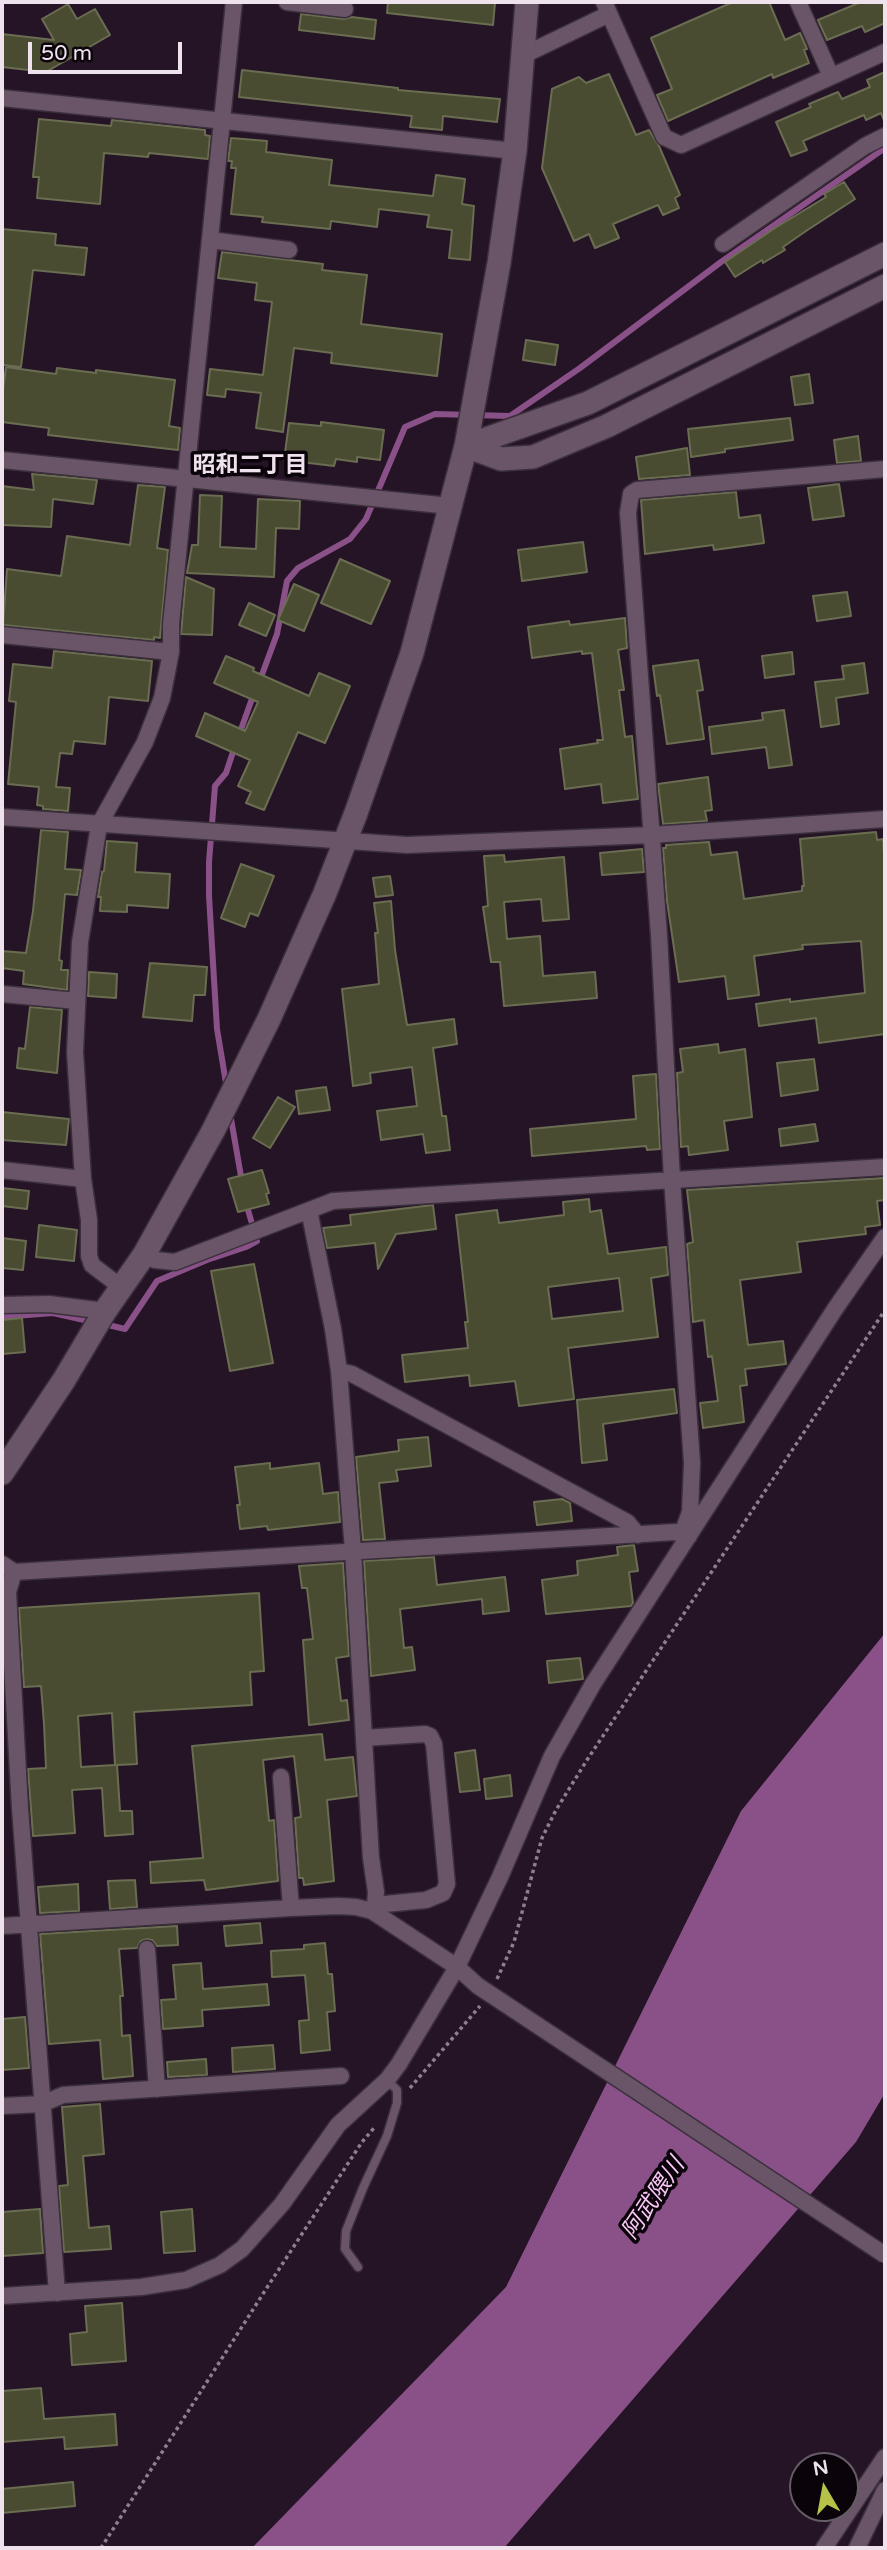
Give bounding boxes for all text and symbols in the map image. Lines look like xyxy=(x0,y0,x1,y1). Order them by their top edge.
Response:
scale bar xyxy=(32,28,186,72)
text: 50 m xyxy=(41,41,92,66)
district label: 昭和二丁目 xyxy=(193,452,307,480)
water label: 阿武隈川 xyxy=(617,2153,691,2245)
north arrow xyxy=(789,2452,859,2522)
text: N xyxy=(811,2456,830,2480)

